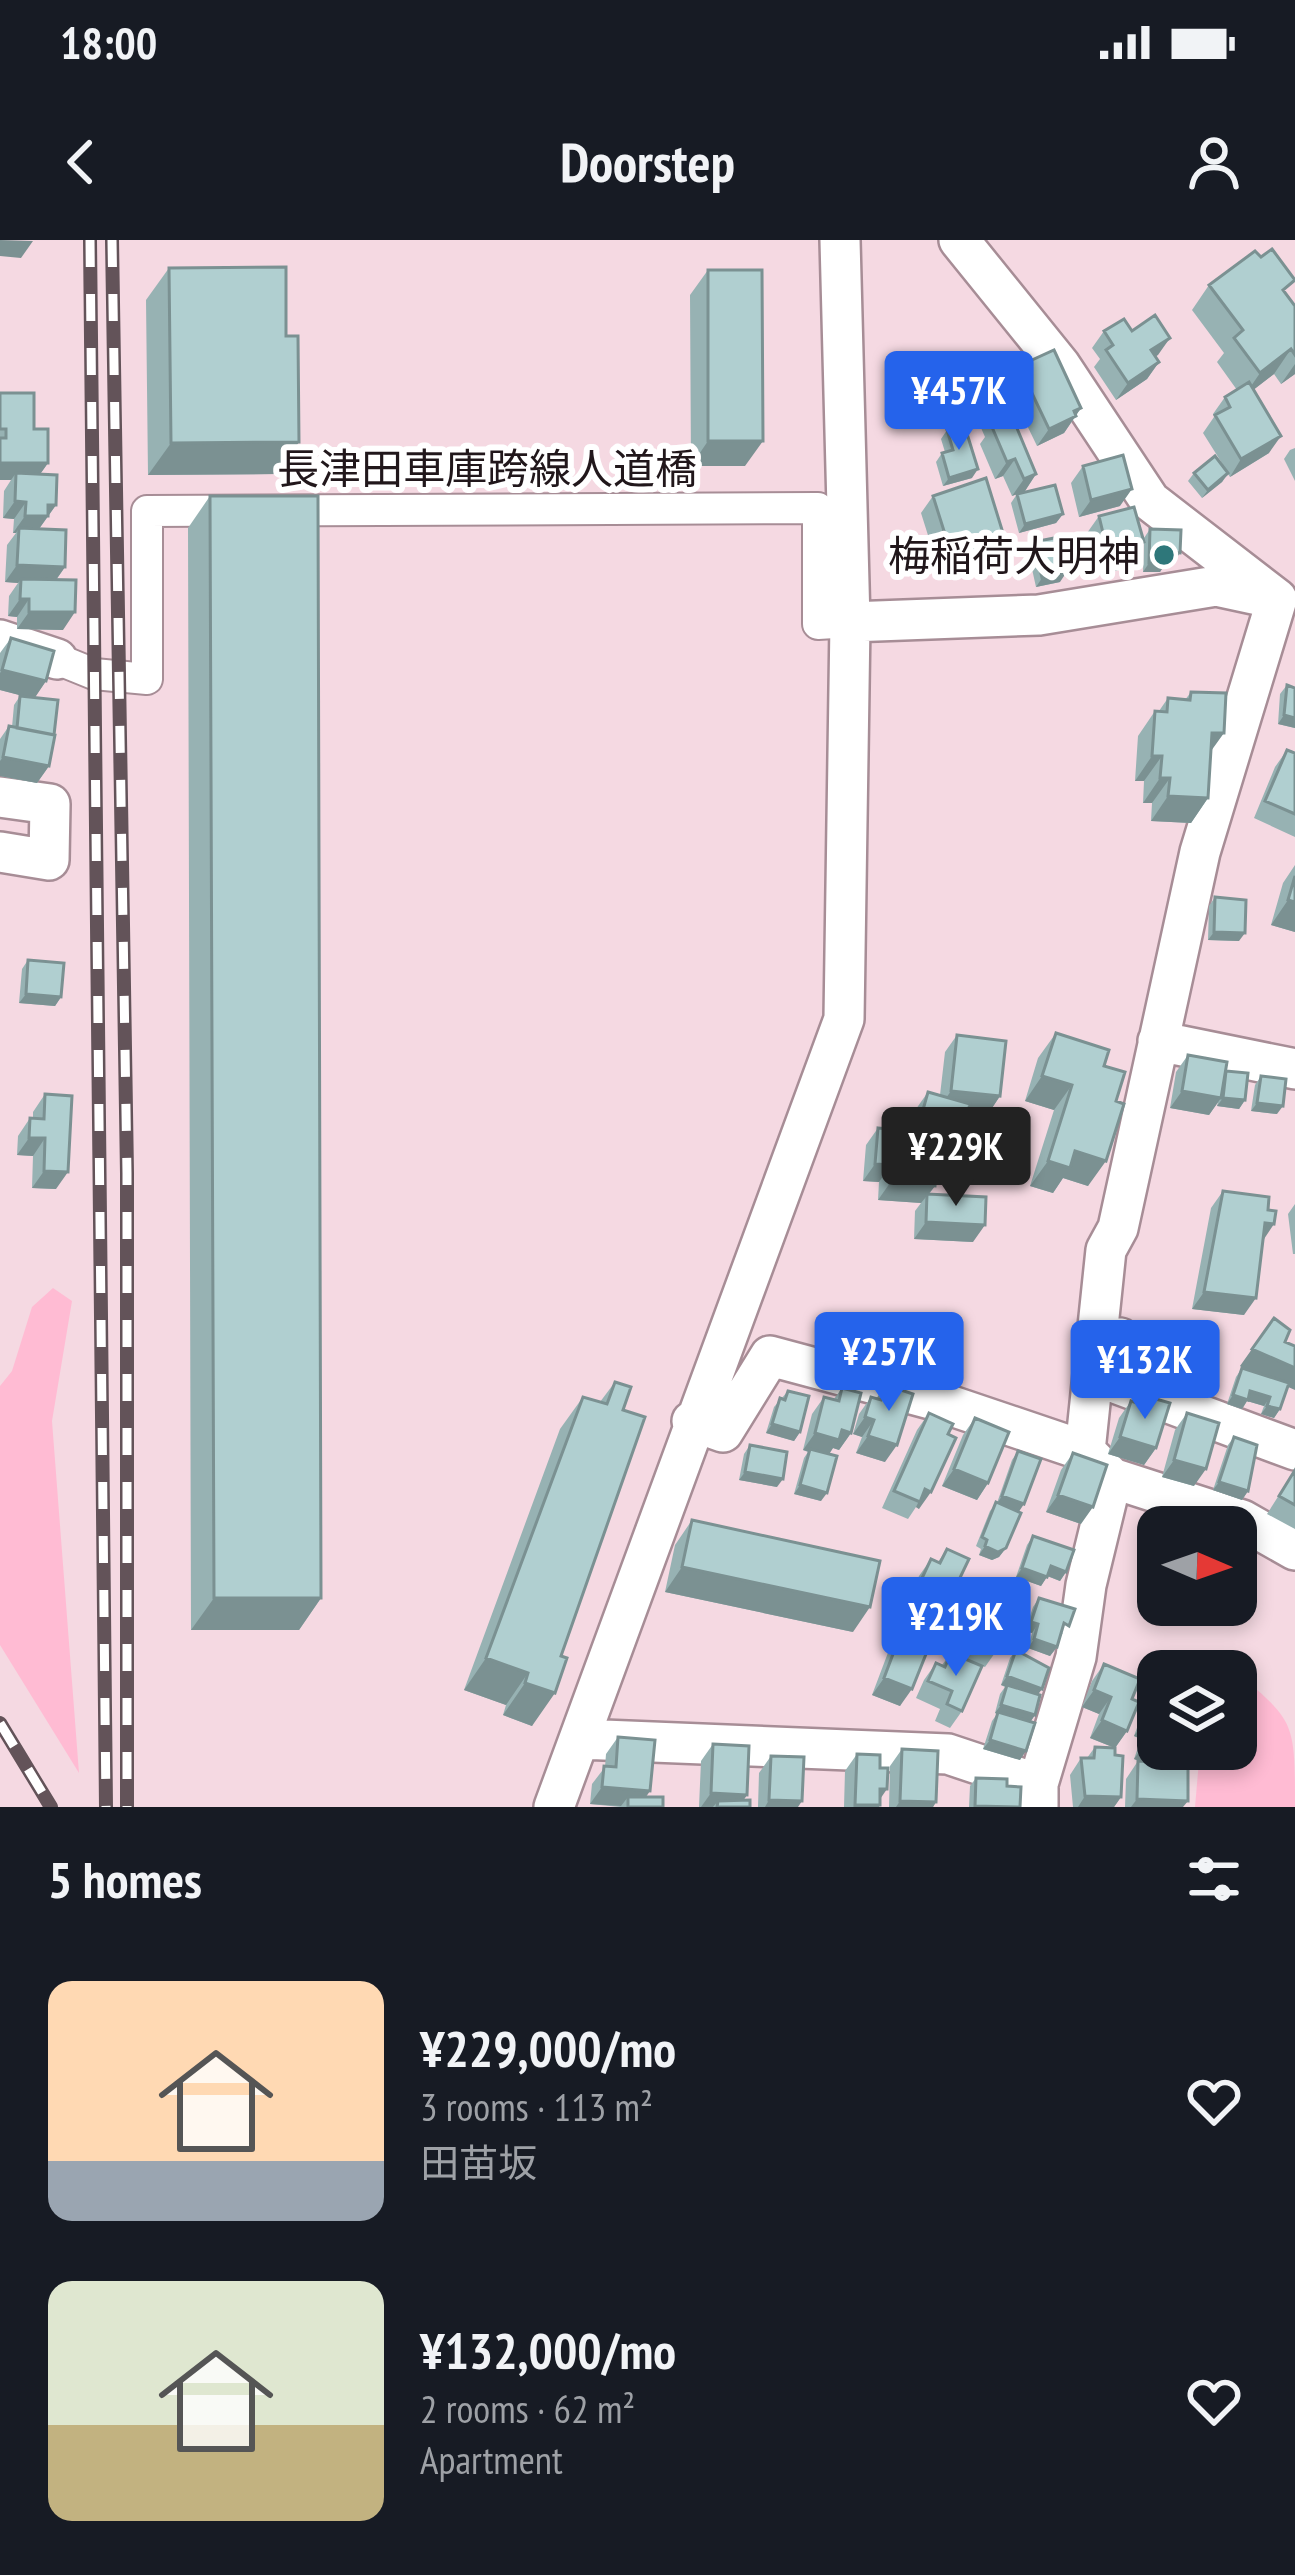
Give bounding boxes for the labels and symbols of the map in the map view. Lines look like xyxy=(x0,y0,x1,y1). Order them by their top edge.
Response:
pin: ¥457K xyxy=(875,351,1043,453)
street label: 長津田車庫跨線人道橋 xyxy=(277,441,697,496)
place label: 梅稲荷大明神 xyxy=(888,528,1140,583)
marker: 梅稲荷大明神 xyxy=(1151,542,1177,568)
pin: ¥229K xyxy=(872,1107,1040,1209)
pin: ¥257K xyxy=(805,1312,973,1414)
pin: ¥132K xyxy=(1061,1320,1229,1422)
north arrow xyxy=(1137,1506,1257,1626)
pin: ¥219K xyxy=(872,1577,1040,1679)

